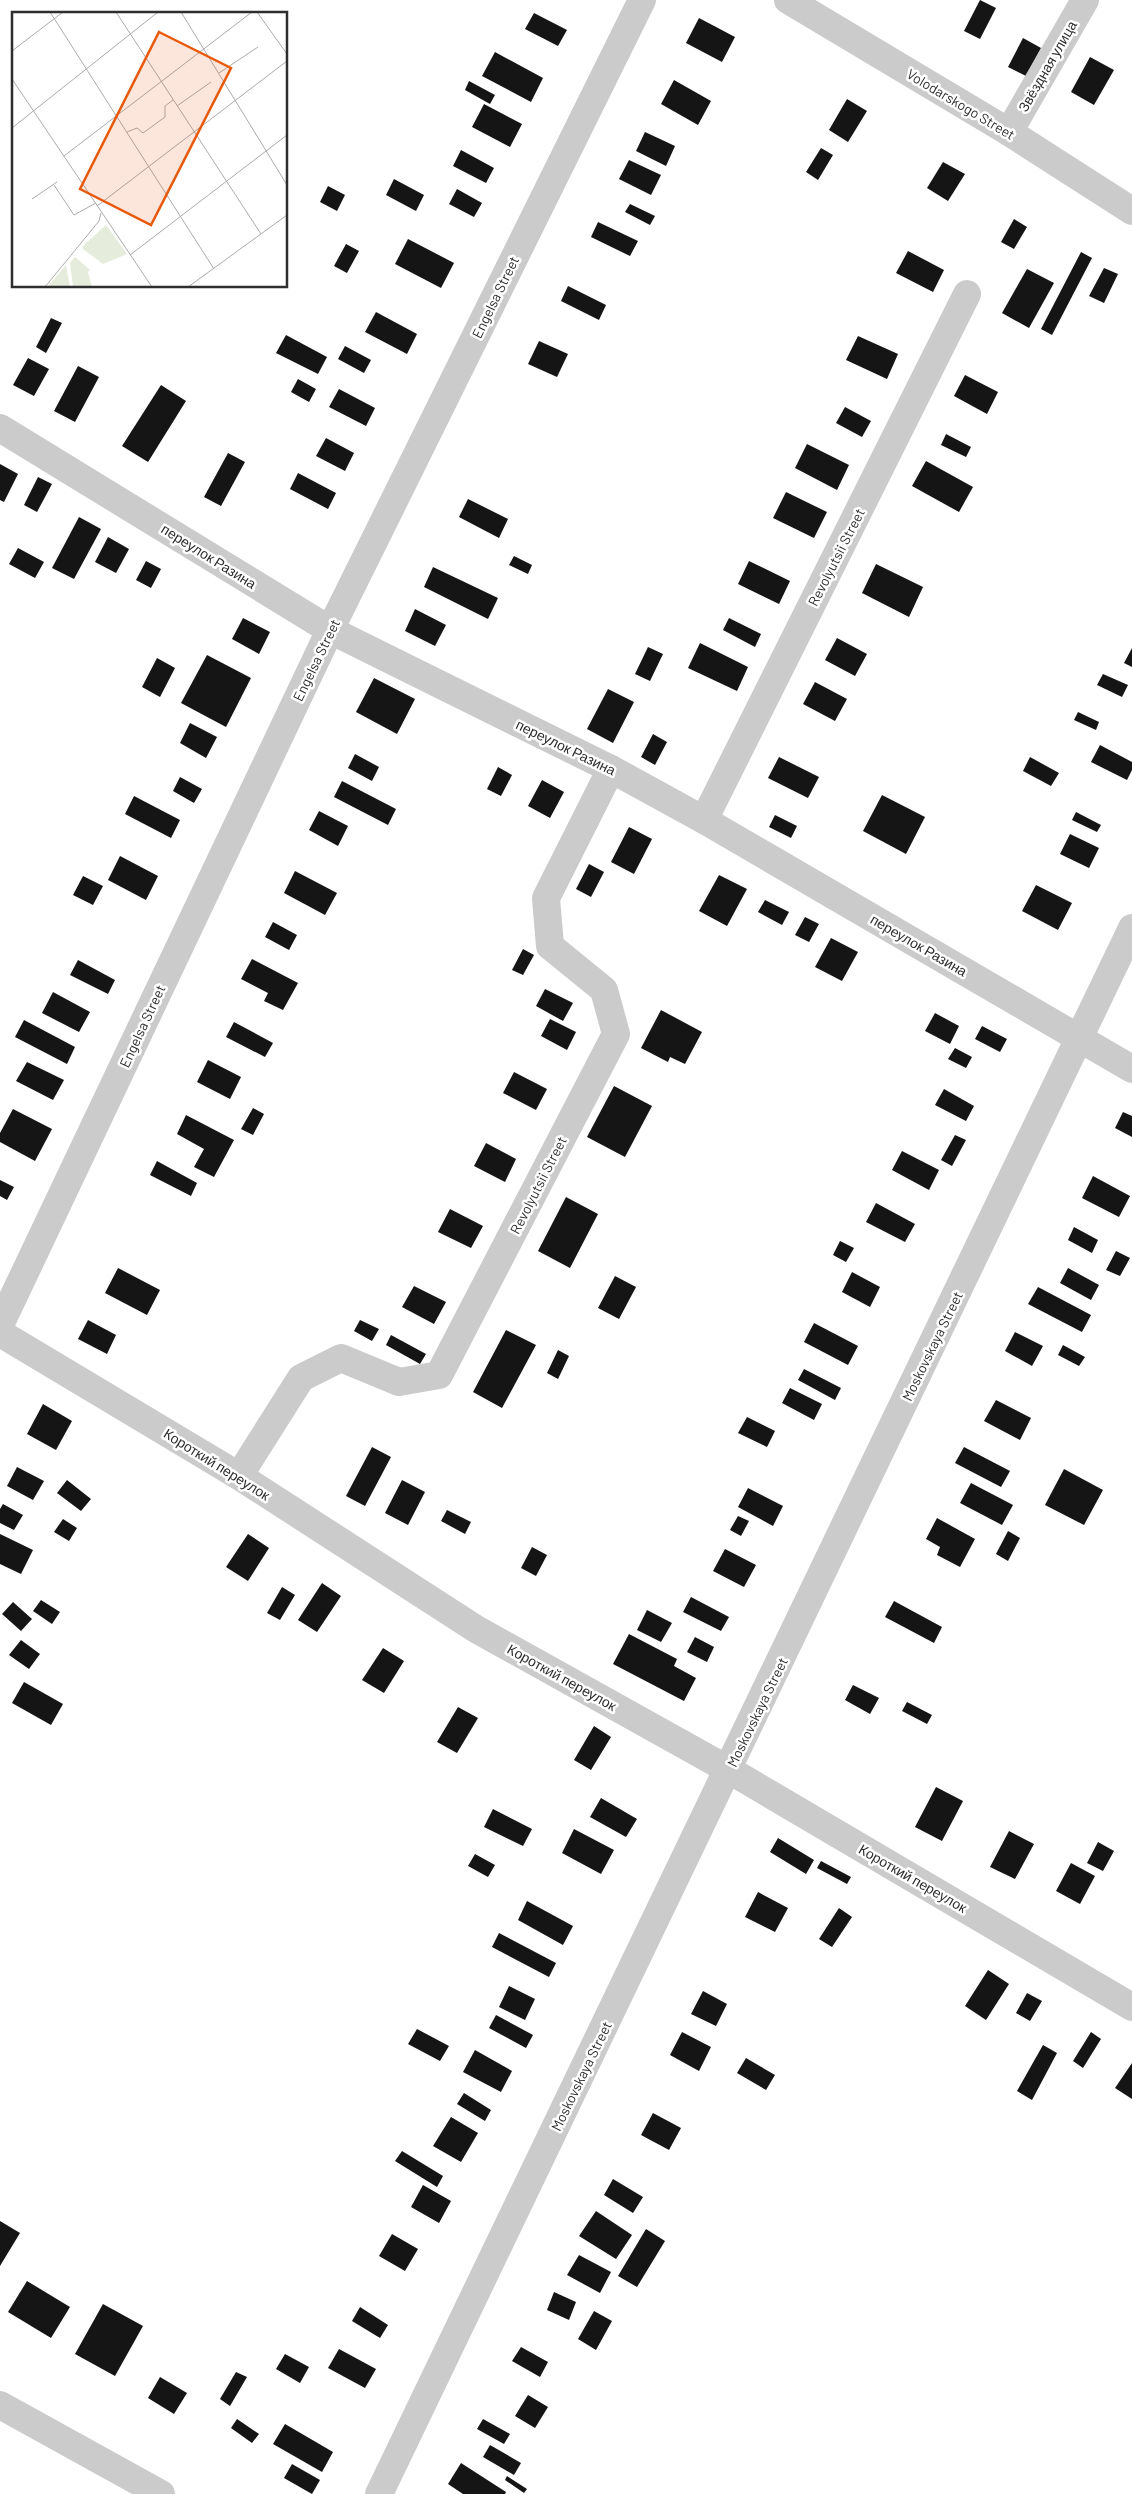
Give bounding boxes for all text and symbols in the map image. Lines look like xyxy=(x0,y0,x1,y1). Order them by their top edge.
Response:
inset map xyxy=(12,12,288,288)
street label: Звёздная улица xyxy=(1014,17,1080,115)
street label: Volodarskogo Street xyxy=(904,65,1018,143)
street label: Engelsa Street xyxy=(468,253,522,341)
street label: Revolyutsii Street xyxy=(804,505,868,609)
street label: переулок Разина xyxy=(158,520,260,592)
street label: Engelsa Street xyxy=(289,616,343,704)
street label: переулок Разина xyxy=(513,716,619,779)
street label: переулок Разина xyxy=(868,910,971,980)
street label: Engelsa Street xyxy=(115,982,169,1070)
street label: Revolyutsii Street xyxy=(506,1133,570,1237)
street label: Moskovskaya Street xyxy=(898,1288,966,1404)
street label: Короткий переулок xyxy=(161,1424,274,1504)
street label: Короткий переулок xyxy=(505,1640,620,1714)
street label: Moskovskaya Street xyxy=(723,1654,791,1770)
street label: Короткий переулок xyxy=(856,1840,971,1916)
street label: Moskovskaya Street xyxy=(547,2018,615,2134)

